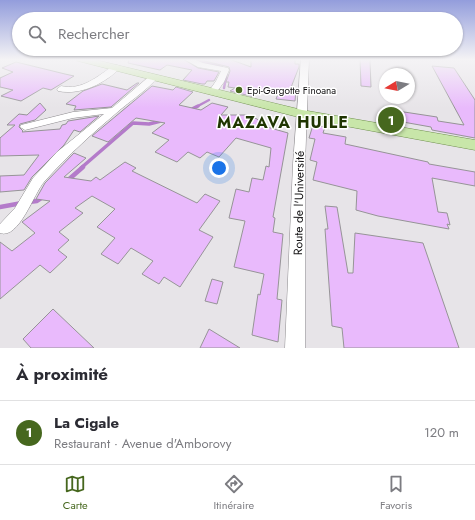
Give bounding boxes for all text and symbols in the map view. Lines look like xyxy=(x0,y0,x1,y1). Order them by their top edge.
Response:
search box xyxy=(12,12,463,56)
icon: search xyxy=(26,23,48,45)
text: Rechercher xyxy=(58,23,130,45)
north arrow xyxy=(379,68,415,104)
place label: Epi-Gargotte Finoana xyxy=(247,83,336,98)
marker: Epi-Gargotte Finoana xyxy=(234,85,244,95)
pin: 1 xyxy=(378,105,404,135)
district label: MAZAVA HUILE xyxy=(217,111,349,134)
street label: Route de l'Université xyxy=(289,151,309,255)
your location xyxy=(209,158,229,178)
text: À proximité xyxy=(16,362,108,386)
text: La Cigale xyxy=(54,412,119,434)
text: 1 xyxy=(26,423,32,442)
text: 120 m xyxy=(424,423,459,442)
text: Restaurant · Avenue d'Amborovy xyxy=(54,434,232,453)
tab: Carte xyxy=(63,473,88,513)
tab: Itinéraire xyxy=(213,473,254,513)
tab: Favoris xyxy=(380,473,412,513)

